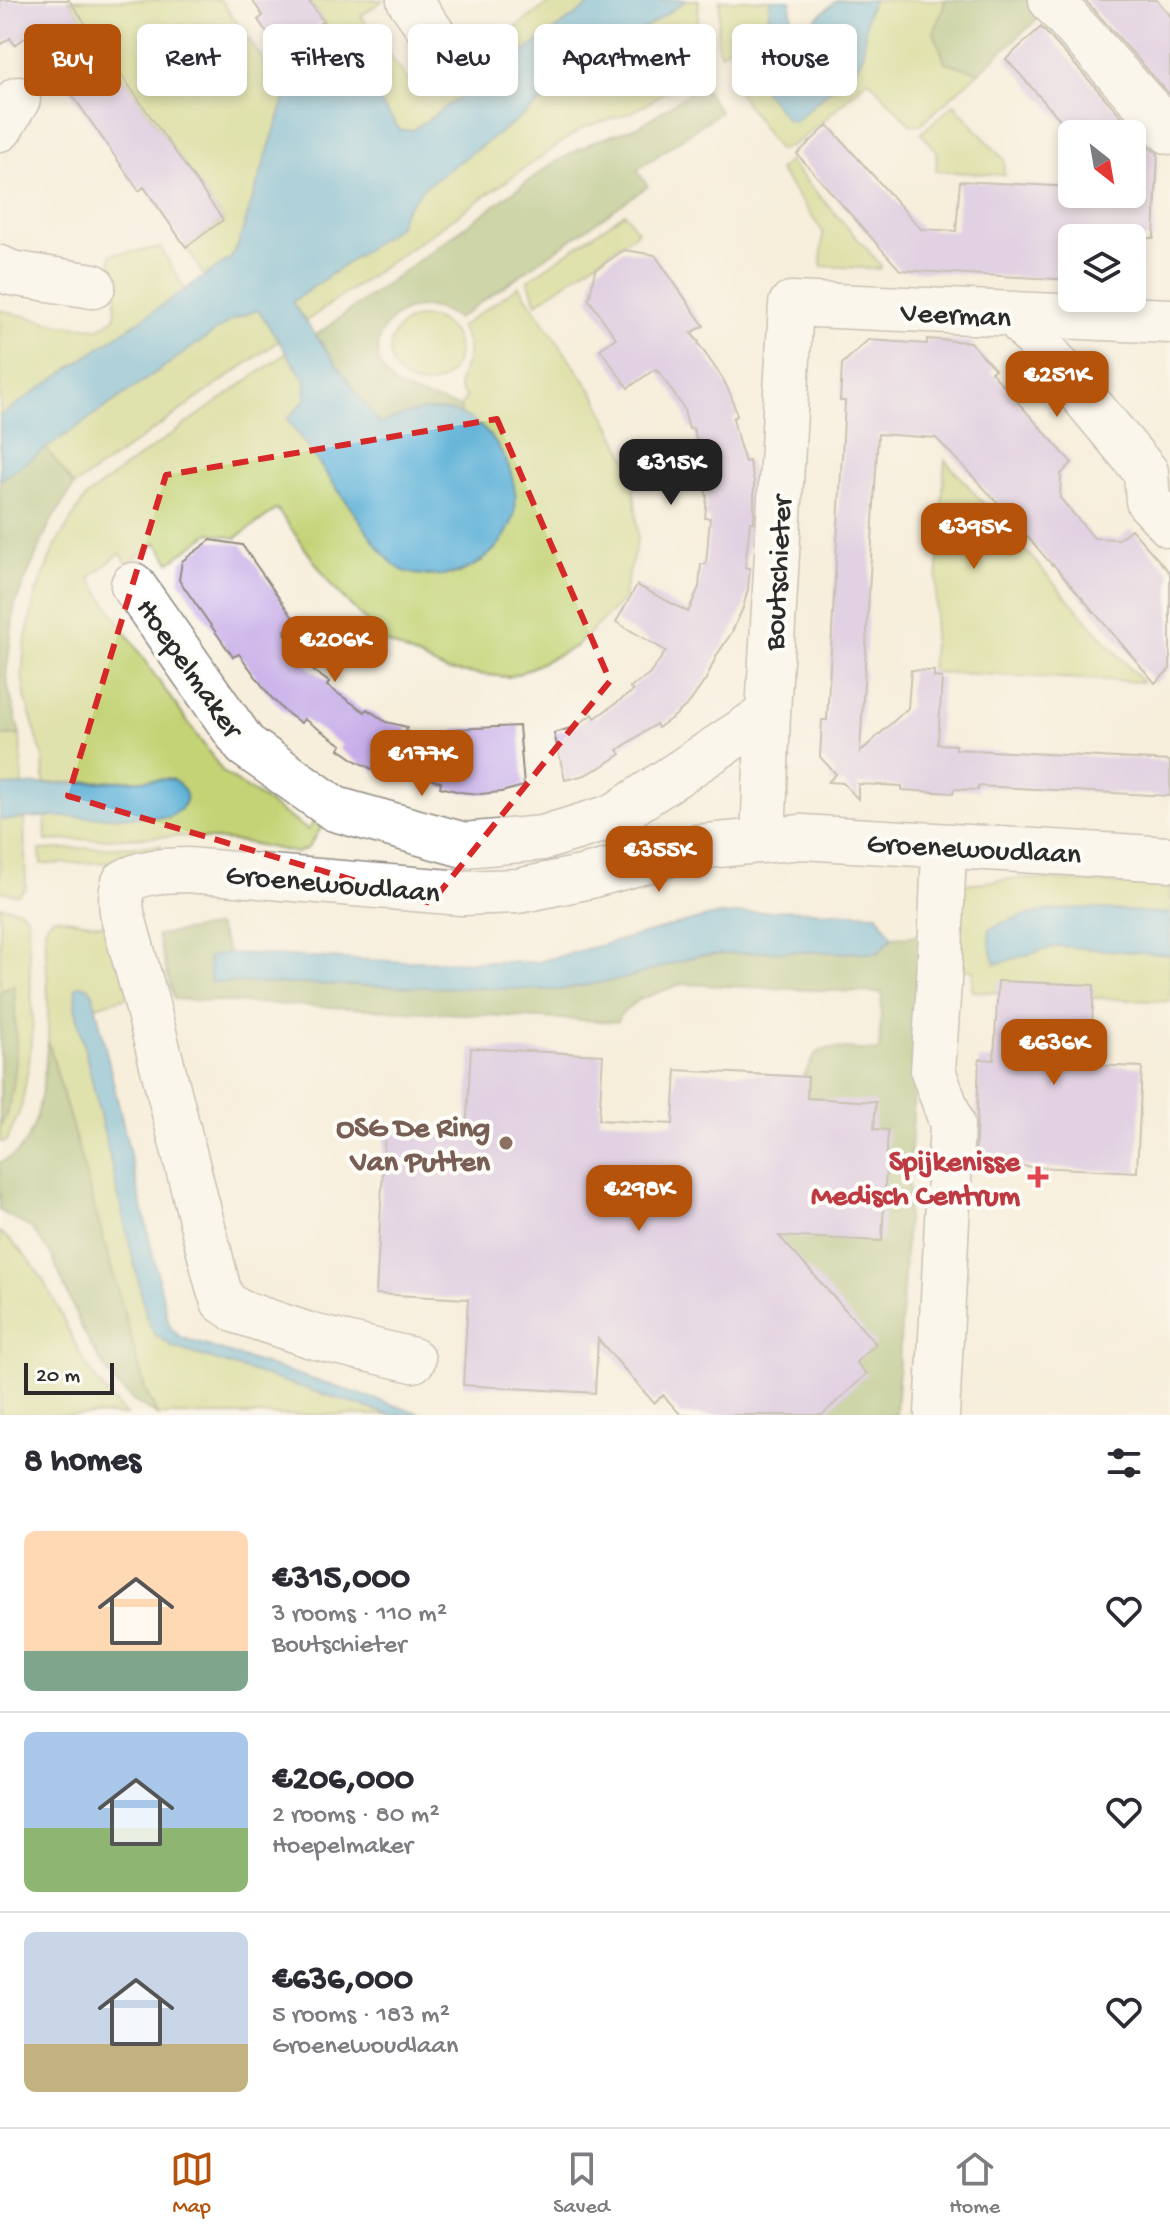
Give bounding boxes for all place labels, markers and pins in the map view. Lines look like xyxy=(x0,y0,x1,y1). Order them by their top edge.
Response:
pin: €251K xyxy=(1001,351,1113,419)
pin: €315K xyxy=(615,439,727,507)
pin: €395K xyxy=(918,503,1030,571)
pin: €206K xyxy=(279,616,391,684)
pin: €177K xyxy=(366,730,478,798)
pin: €355K xyxy=(603,826,715,894)
pin: €636K xyxy=(998,1019,1110,1087)
place label: OSG De Ring Van Putten xyxy=(336,1113,491,1182)
marker: OSG De Ring Van Putten xyxy=(497,1134,515,1152)
place label: Spijkenisse Medisch Centrum xyxy=(811,1147,1022,1216)
pin: €298K xyxy=(583,1165,695,1233)
marker: Spijkenisse Medisch Centrum xyxy=(1027,1166,1049,1188)

